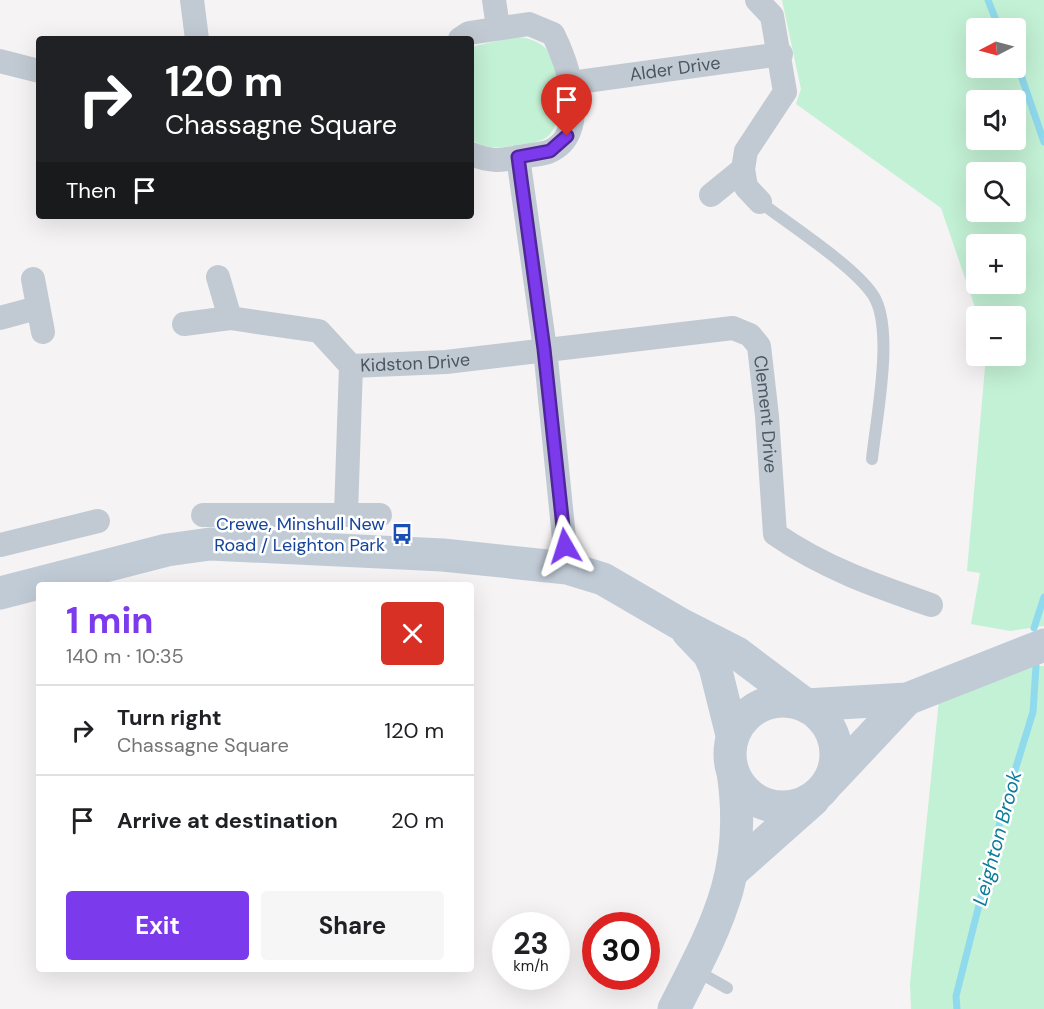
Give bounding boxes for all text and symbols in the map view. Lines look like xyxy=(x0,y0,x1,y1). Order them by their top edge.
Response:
north arrow xyxy=(966,18,1026,78)
map controls xyxy=(966,18,1026,366)
street label: Alder Drive xyxy=(628,50,722,87)
text: 120 m xyxy=(165,54,283,109)
icon: right xyxy=(66,60,144,138)
pin xyxy=(541,74,592,136)
icon: arrive xyxy=(550,83,583,116)
button: sound xyxy=(966,90,1026,150)
text: Chassagne Square xyxy=(165,107,397,142)
button: search xyxy=(966,162,1026,222)
icon: arrive xyxy=(128,174,161,207)
text: Then xyxy=(66,176,116,205)
button: + xyxy=(966,234,1026,294)
button: − xyxy=(966,306,1026,366)
street label: Kidston Drive xyxy=(360,347,471,378)
street label: Clement Drive xyxy=(748,354,783,474)
place label: Crewe, Minshull New Road / Leighton Park xyxy=(214,512,385,557)
position arrow xyxy=(533,514,597,578)
bus stop icon: Crewe, Minshull New Road / Leighton Park xyxy=(390,522,414,546)
text: 1 min xyxy=(66,597,154,644)
button: close xyxy=(381,602,444,665)
text: 140 m · 10:35 xyxy=(66,643,184,669)
text: Turn right xyxy=(117,703,222,732)
icon: right xyxy=(66,714,99,747)
text: 120 m xyxy=(384,716,444,745)
text: Chassagne Square xyxy=(117,732,289,758)
water label: Leighton Brook xyxy=(967,767,1028,908)
icon: arrive xyxy=(66,804,99,837)
text: Arrive at destination xyxy=(117,806,338,835)
text: 20 m xyxy=(391,806,444,835)
button: Exit xyxy=(66,891,249,960)
button: Share xyxy=(261,891,444,960)
speed limit sign: 30 xyxy=(582,912,660,990)
text: 23 xyxy=(513,924,549,963)
text: km/h xyxy=(513,956,549,976)

